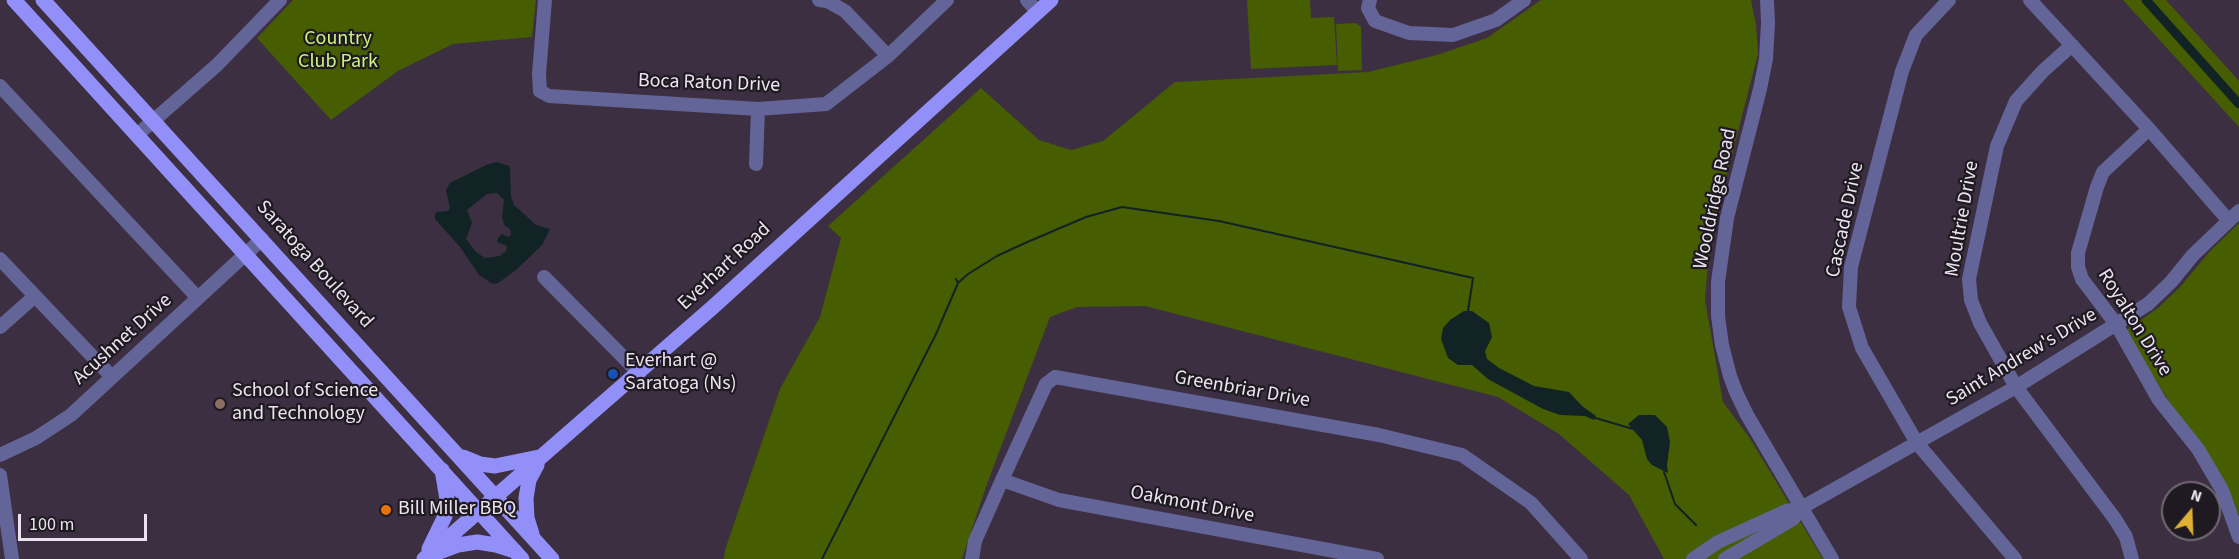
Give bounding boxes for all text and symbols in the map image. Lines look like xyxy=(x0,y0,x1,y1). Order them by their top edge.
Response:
park label: Country Club Park xyxy=(298,28,378,75)
street label: Boca Raton Drive xyxy=(637,70,781,98)
street label: Wooldridge Road xyxy=(1689,126,1743,272)
street label: Moultrie Drive xyxy=(1941,159,1985,279)
street label: Cascade Drive xyxy=(1822,160,1870,280)
street label: Saratoga Boulevard xyxy=(250,196,378,334)
street label: Everhart Road xyxy=(674,218,776,316)
street label: Royalton Drive xyxy=(2092,265,2176,381)
street label: Acushnet Drive xyxy=(69,289,177,391)
street label: Saint Andrew's Drive xyxy=(1942,303,2102,413)
place label: Everhart @ Saratoga (Ns) xyxy=(625,350,737,397)
street label: Greenbriar Drive xyxy=(1172,366,1312,414)
marker: Everhart @ Saratoga (Ns) xyxy=(606,367,620,381)
place label: School of Science and Technology xyxy=(232,380,378,427)
marker: School of Science and Technology xyxy=(213,397,227,411)
street label: Oakmont Drive xyxy=(1128,481,1256,529)
north arrow xyxy=(2161,481,2221,541)
text: N xyxy=(2188,484,2205,508)
place label: Bill Miller BBQ xyxy=(398,498,516,522)
scale bar xyxy=(21,502,150,540)
marker: Bill Miller BBQ xyxy=(379,503,393,517)
text: 100 m xyxy=(29,512,74,537)

